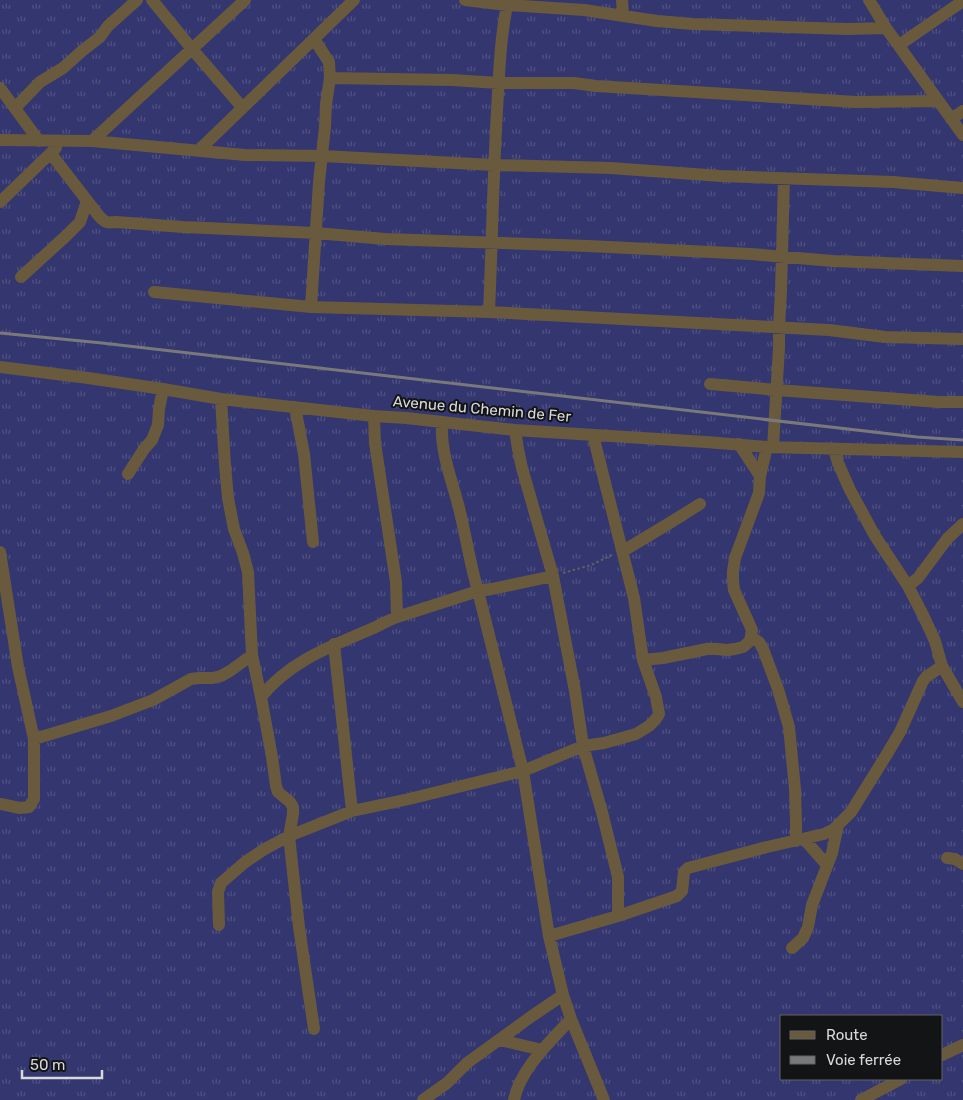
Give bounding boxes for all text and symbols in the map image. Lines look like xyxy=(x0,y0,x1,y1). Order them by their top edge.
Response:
street label: Avenue du Chemin de Fer xyxy=(392,392,572,426)
legend xyxy=(780,1015,943,1080)
text: Route xyxy=(826,1026,868,1044)
scale bar xyxy=(22,1048,102,1080)
text: Voie ferrée xyxy=(826,1051,901,1069)
text: 50 m xyxy=(30,1056,65,1074)

